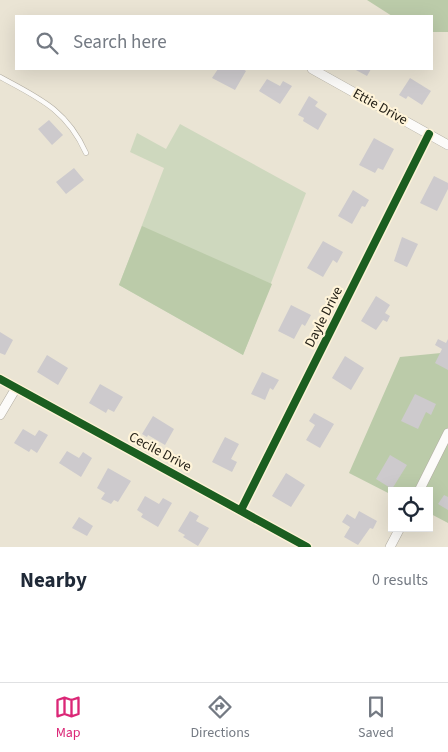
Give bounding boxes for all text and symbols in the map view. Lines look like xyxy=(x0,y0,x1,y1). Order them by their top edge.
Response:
search box xyxy=(15,15,433,70)
icon: search xyxy=(33,29,61,57)
text: Search here xyxy=(73,29,167,56)
street label: Ettie Drive xyxy=(349,84,411,130)
street label: Dayle Drive xyxy=(300,283,348,351)
street label: Cecile Drive xyxy=(125,427,195,477)
map controls xyxy=(388,487,433,532)
button: locate xyxy=(388,487,433,532)
text: Nearby xyxy=(20,565,87,595)
text: 0 results xyxy=(372,569,428,591)
tab: Map xyxy=(54,693,82,743)
tab: Directions xyxy=(190,693,250,743)
tab: Saved xyxy=(358,693,394,743)

